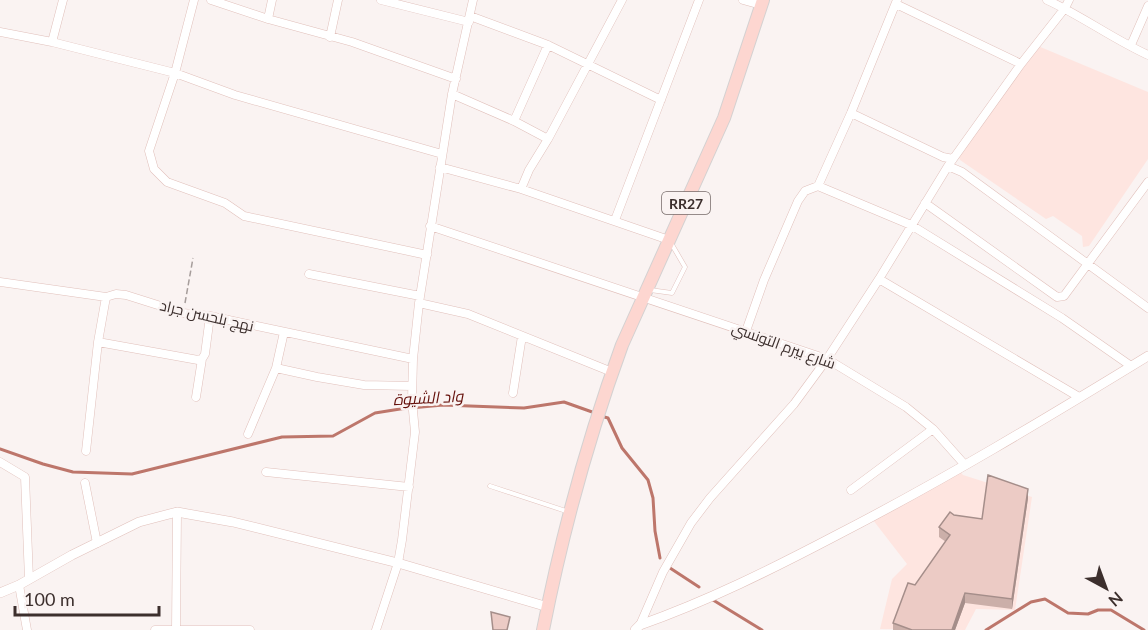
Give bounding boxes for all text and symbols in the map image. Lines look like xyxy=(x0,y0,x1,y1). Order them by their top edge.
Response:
road number: RR27 xyxy=(662,192,710,214)
street label: نهج بلحسن جراد xyxy=(158,295,256,337)
street label: شارع بيرم التونسي xyxy=(728,318,838,376)
water label: واد الشيوة xyxy=(392,386,465,409)
north arrow xyxy=(1076,558,1136,618)
scale bar xyxy=(15,579,159,617)
text: 100 m xyxy=(24,588,75,610)
text: N xyxy=(1105,588,1127,611)

